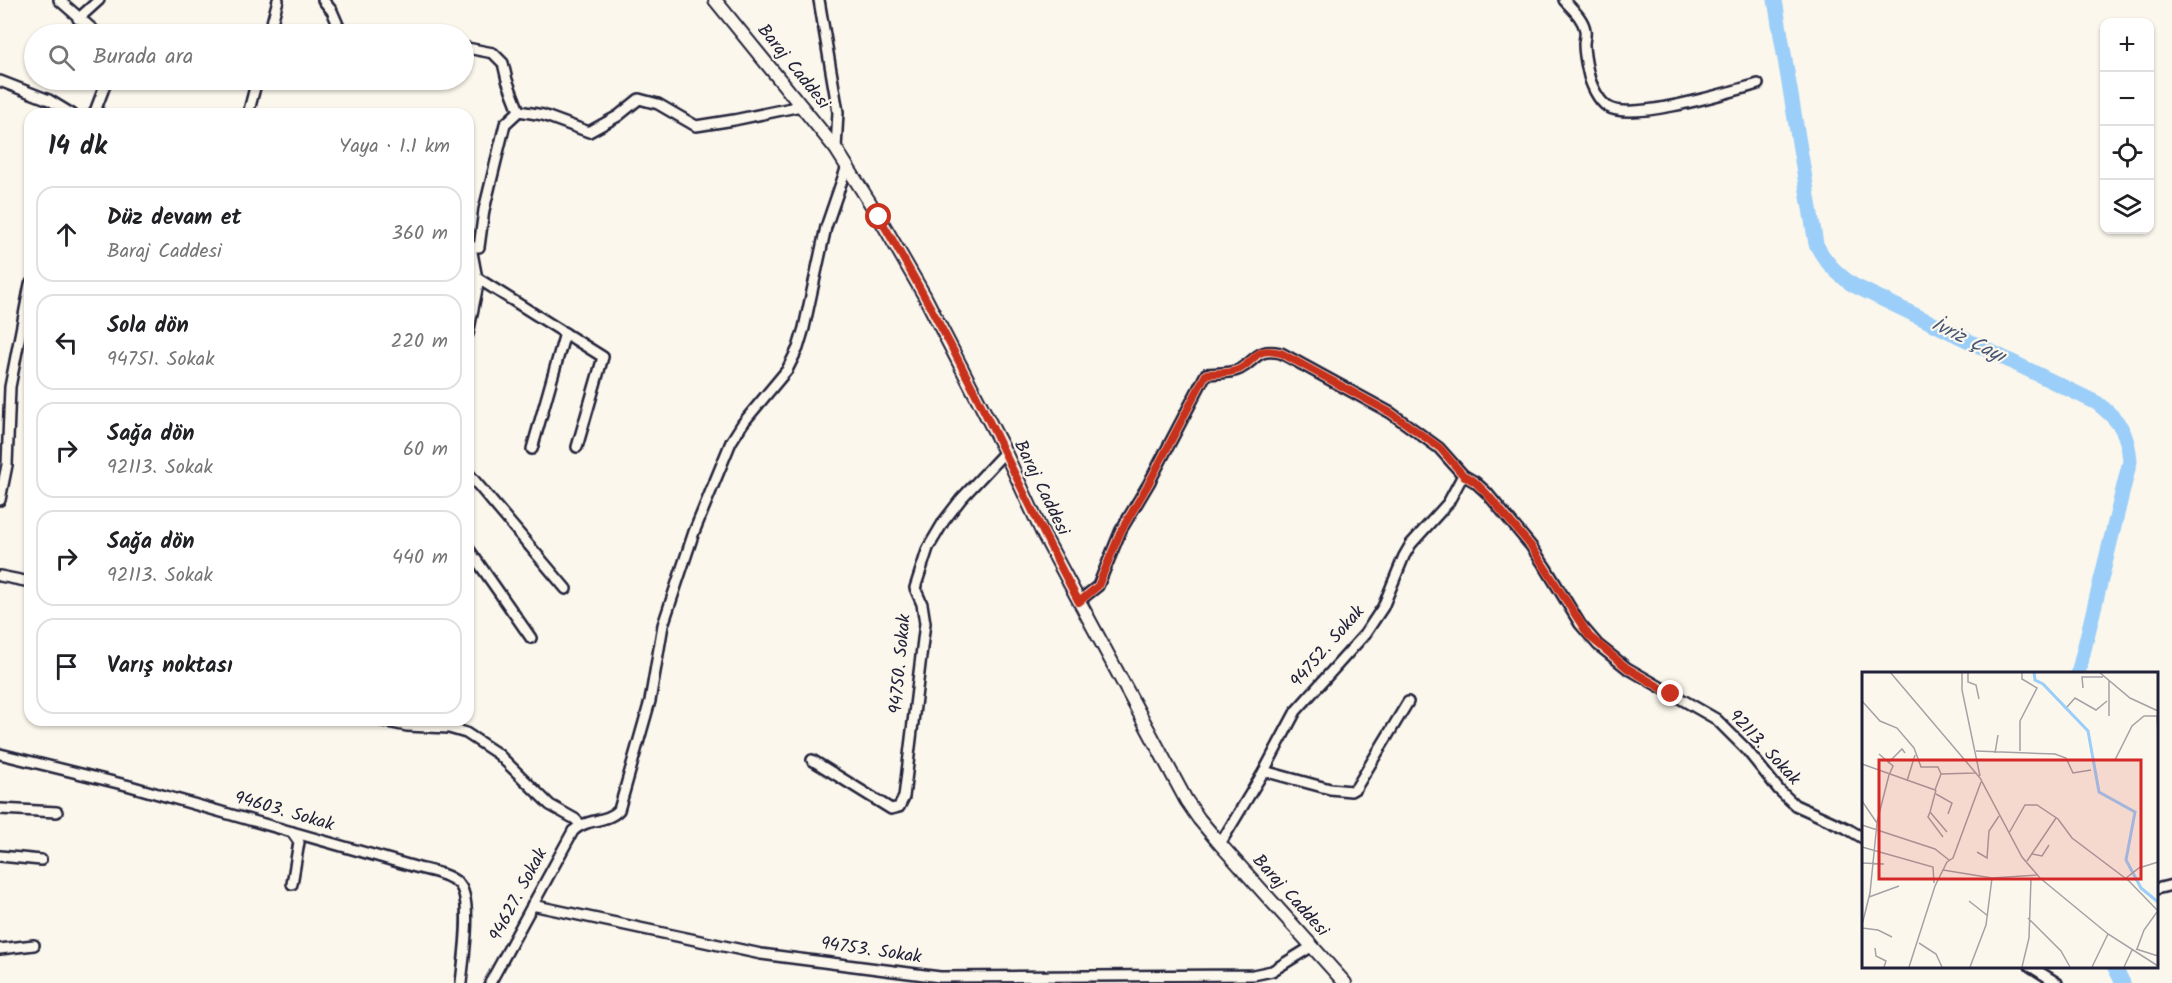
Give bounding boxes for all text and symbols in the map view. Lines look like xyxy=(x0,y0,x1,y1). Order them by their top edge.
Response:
street label: Baraj Caddesi xyxy=(749,18,837,117)
map controls xyxy=(2100,18,2154,234)
button: + xyxy=(2100,18,2154,72)
search box xyxy=(24,24,474,90)
text: Burada ara xyxy=(93,40,193,75)
icon: search xyxy=(45,41,78,74)
button: − xyxy=(2100,72,2154,126)
text: 14 dk xyxy=(48,126,107,168)
button: locate xyxy=(2100,126,2154,180)
text: Yaya · 1.1 km xyxy=(339,131,450,163)
button: layers xyxy=(2100,180,2154,234)
text: Düz devam et xyxy=(107,201,241,236)
route start xyxy=(865,203,891,229)
icon: ahead xyxy=(50,218,83,251)
text: 360 m xyxy=(392,218,448,250)
text: Baraj Caddesi xyxy=(107,236,222,268)
text: Sola dön xyxy=(107,309,189,344)
water label: İvriz Çayı xyxy=(1926,309,2012,373)
icon: left xyxy=(50,326,83,359)
text: 220 m xyxy=(391,326,448,358)
text: 94751. Sokak xyxy=(107,344,215,376)
text: Sağa dön xyxy=(107,417,194,452)
icon: right xyxy=(50,434,83,467)
text: 60 m xyxy=(403,434,448,466)
street label: Baraj Caddesi xyxy=(1005,435,1077,541)
text: 92113. Sokak xyxy=(107,452,213,484)
text: Sağa dön xyxy=(107,525,194,560)
icon: right xyxy=(50,542,83,575)
text: 440 m xyxy=(392,542,448,574)
text: 92113. Sokak xyxy=(107,560,213,592)
street label: 94752. Sokak xyxy=(1284,599,1373,695)
street label: 94750. Sokak xyxy=(882,612,920,715)
text: Varış noktası xyxy=(107,649,233,684)
icon: arrive xyxy=(50,650,83,683)
inset map xyxy=(1862,672,2157,968)
route end xyxy=(1657,680,1683,706)
street label: 92113. Sokak xyxy=(1721,703,1807,793)
street label: 94603. Sokak xyxy=(231,784,338,840)
street label: 94627. Sokak xyxy=(482,843,556,947)
street label: Baraj Caddesi xyxy=(1245,848,1336,945)
street label: 94753. Sokak xyxy=(819,930,924,972)

